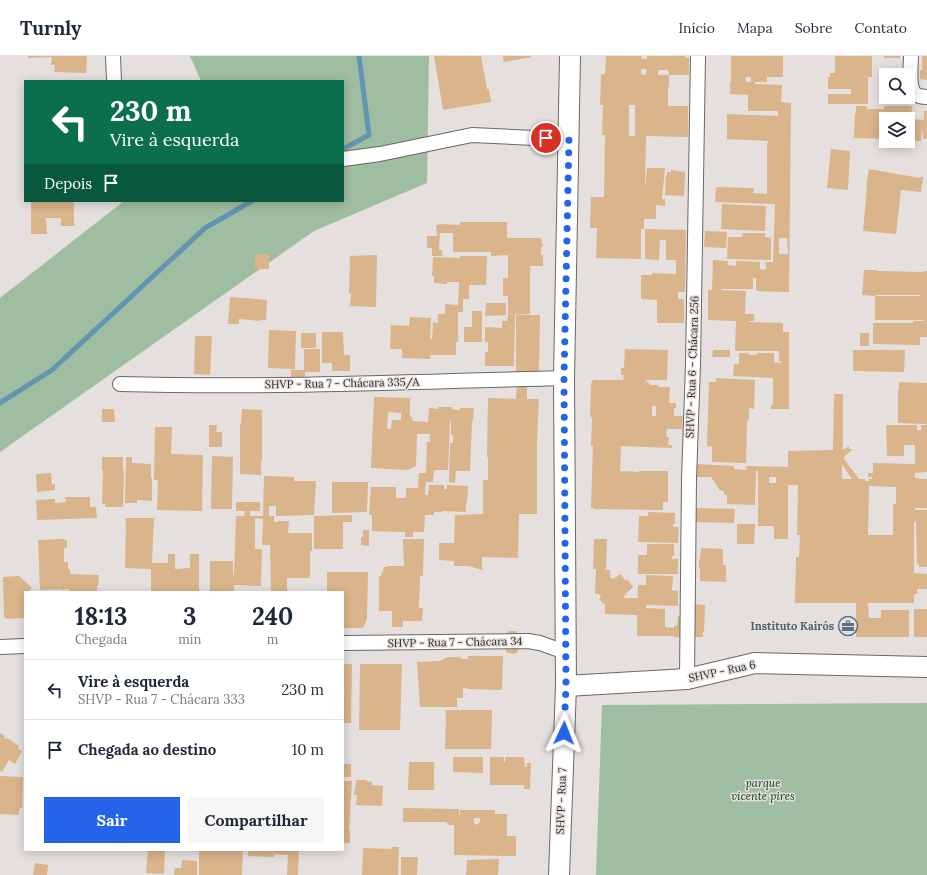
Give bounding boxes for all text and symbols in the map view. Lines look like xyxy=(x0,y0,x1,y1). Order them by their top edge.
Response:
text: Turnly xyxy=(20,16,82,40)
text: Início xyxy=(678,19,715,37)
text: Mapa xyxy=(737,19,773,37)
text: Sobre xyxy=(795,19,833,37)
text: Contato xyxy=(855,19,907,37)
map controls xyxy=(879,68,915,148)
button: search xyxy=(879,68,915,104)
text: 230 m xyxy=(110,93,192,129)
icon: left xyxy=(44,96,96,148)
button: layers xyxy=(879,112,915,148)
pin xyxy=(529,121,563,155)
icon: arrive xyxy=(535,127,557,149)
text: Vire à esquerda xyxy=(110,128,239,151)
icon: arrive xyxy=(100,172,122,194)
text: Depois xyxy=(44,174,92,193)
street label: SHVP - Rua 6 - Chácara 256 xyxy=(683,296,701,438)
street label: SHVP - Rua 7 - Chácara 335/A xyxy=(265,375,421,392)
text: 18:13 xyxy=(75,601,127,632)
text: 3 xyxy=(183,601,196,632)
text: 240 xyxy=(252,601,293,632)
office icon: Instituto Kairós xyxy=(837,615,859,637)
place label: Instituto Kairós xyxy=(751,619,834,633)
text: Chegada xyxy=(75,631,127,648)
text: min xyxy=(178,631,201,648)
text: m xyxy=(267,631,278,648)
street label: SHVP - Rua 7 - Chácara 34 xyxy=(387,634,523,650)
street label: SHVP - Rua 6 xyxy=(687,657,757,685)
text: Vire à esquerda xyxy=(78,672,189,691)
icon: left xyxy=(44,679,66,701)
text: 230 m xyxy=(281,680,324,699)
text: SHVP - Rua 7 - Chácara 333 xyxy=(78,691,245,708)
position arrow xyxy=(543,712,585,754)
icon: arrive xyxy=(44,739,66,761)
text: Chegada ao destino xyxy=(78,740,216,759)
text: 10 m xyxy=(292,740,324,759)
street label: SHVP - Rua 7 xyxy=(553,767,569,835)
park label: parque vicente pires xyxy=(731,776,795,803)
button: Sair xyxy=(44,797,180,843)
button: Compartilhar xyxy=(188,797,324,843)

